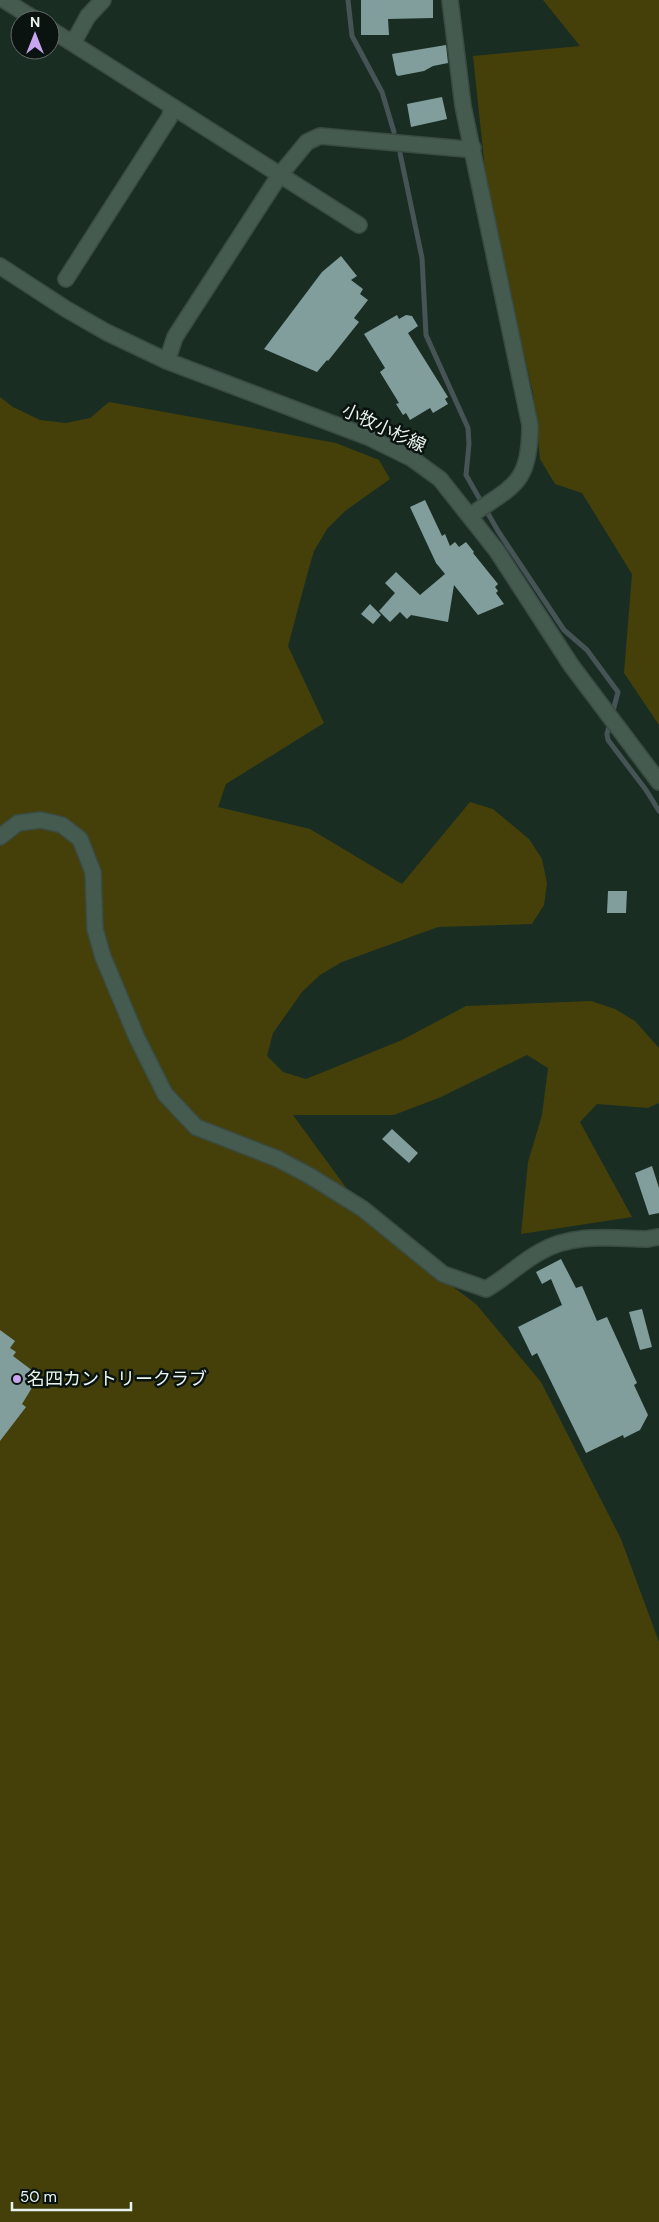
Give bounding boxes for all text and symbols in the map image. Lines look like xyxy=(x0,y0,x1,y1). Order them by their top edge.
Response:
north arrow xyxy=(10,10,60,60)
text: N xyxy=(30,13,40,31)
street label: 小牧小杉線 xyxy=(338,398,430,458)
place label: 名四カントリークラブ xyxy=(27,1367,207,1391)
marker: 名四カントリークラブ xyxy=(11,1373,23,1385)
scale bar xyxy=(12,2180,131,2212)
text: 50 m xyxy=(20,2187,57,2207)

